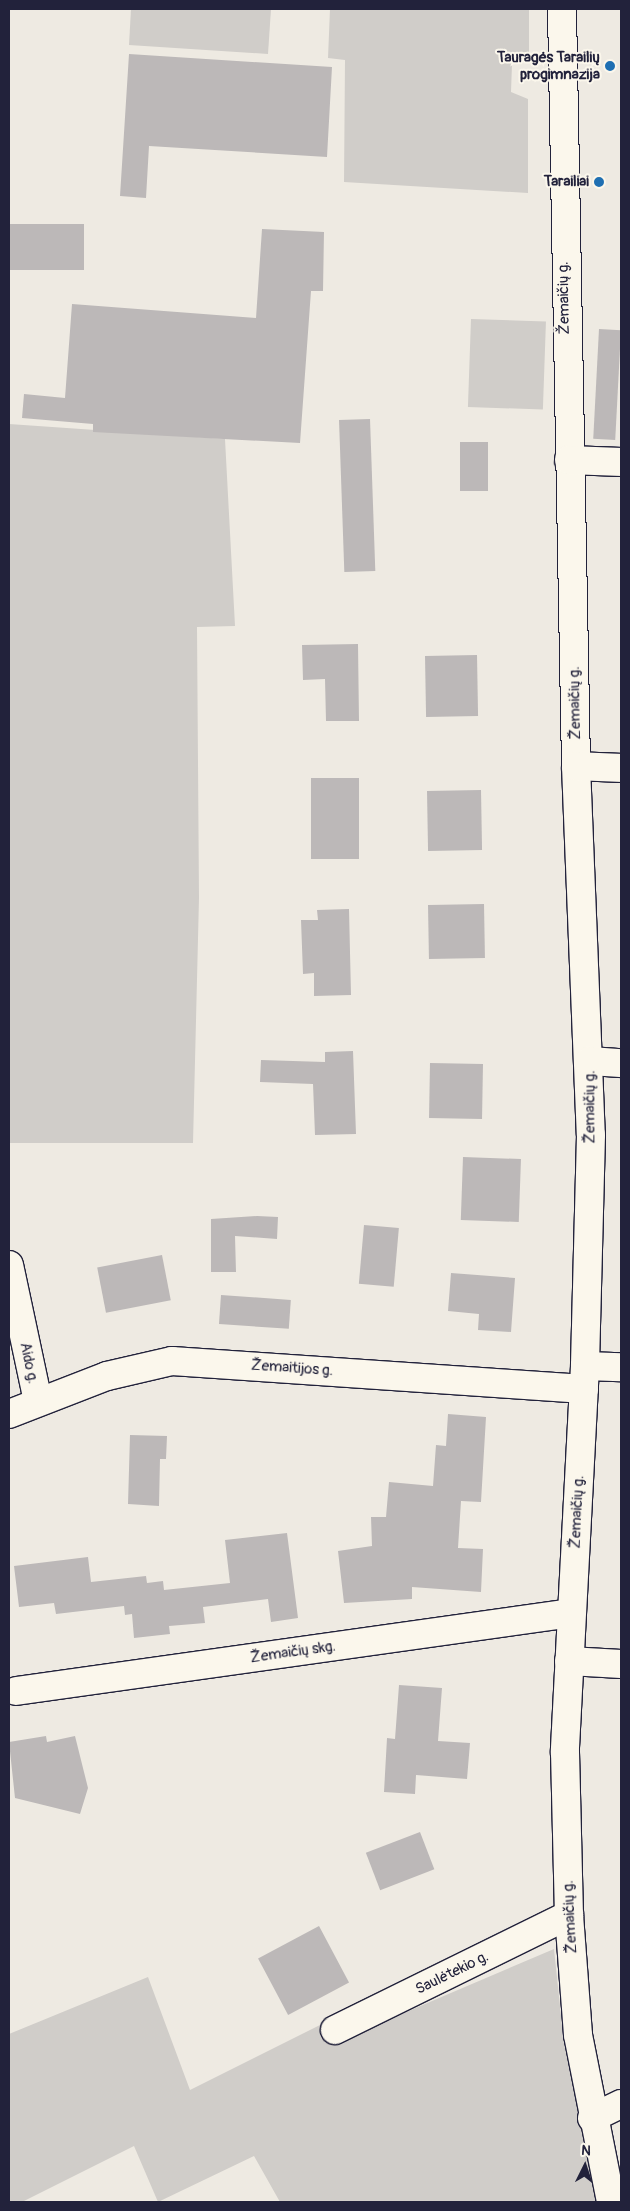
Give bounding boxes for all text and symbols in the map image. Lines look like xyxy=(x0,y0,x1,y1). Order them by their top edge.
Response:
place label: Tauragės Tarailių progimnazija xyxy=(497,48,600,83)
marker: Tauragės Tarailių progimnazija xyxy=(604,60,616,72)
place label: Tarailiai xyxy=(544,173,589,191)
marker: Tarailiai xyxy=(593,176,605,188)
street label: Žemaičių g. xyxy=(554,261,574,335)
street label: Žemaičių g. xyxy=(565,666,585,740)
street label: Žemaičių g. xyxy=(581,1070,599,1144)
street label: Aido g. xyxy=(16,1341,42,1385)
street label: Žemaitijos g. xyxy=(250,1356,334,1380)
street label: Žemaičių g. xyxy=(566,1475,588,1549)
street label: Žemaičių skg. xyxy=(249,1637,337,1667)
street label: Žemaičių g. xyxy=(559,1880,581,1954)
street label: Saulėtekio g. xyxy=(413,1948,491,1998)
north arrow xyxy=(560,2141,610,2191)
text: N xyxy=(581,2142,591,2159)

